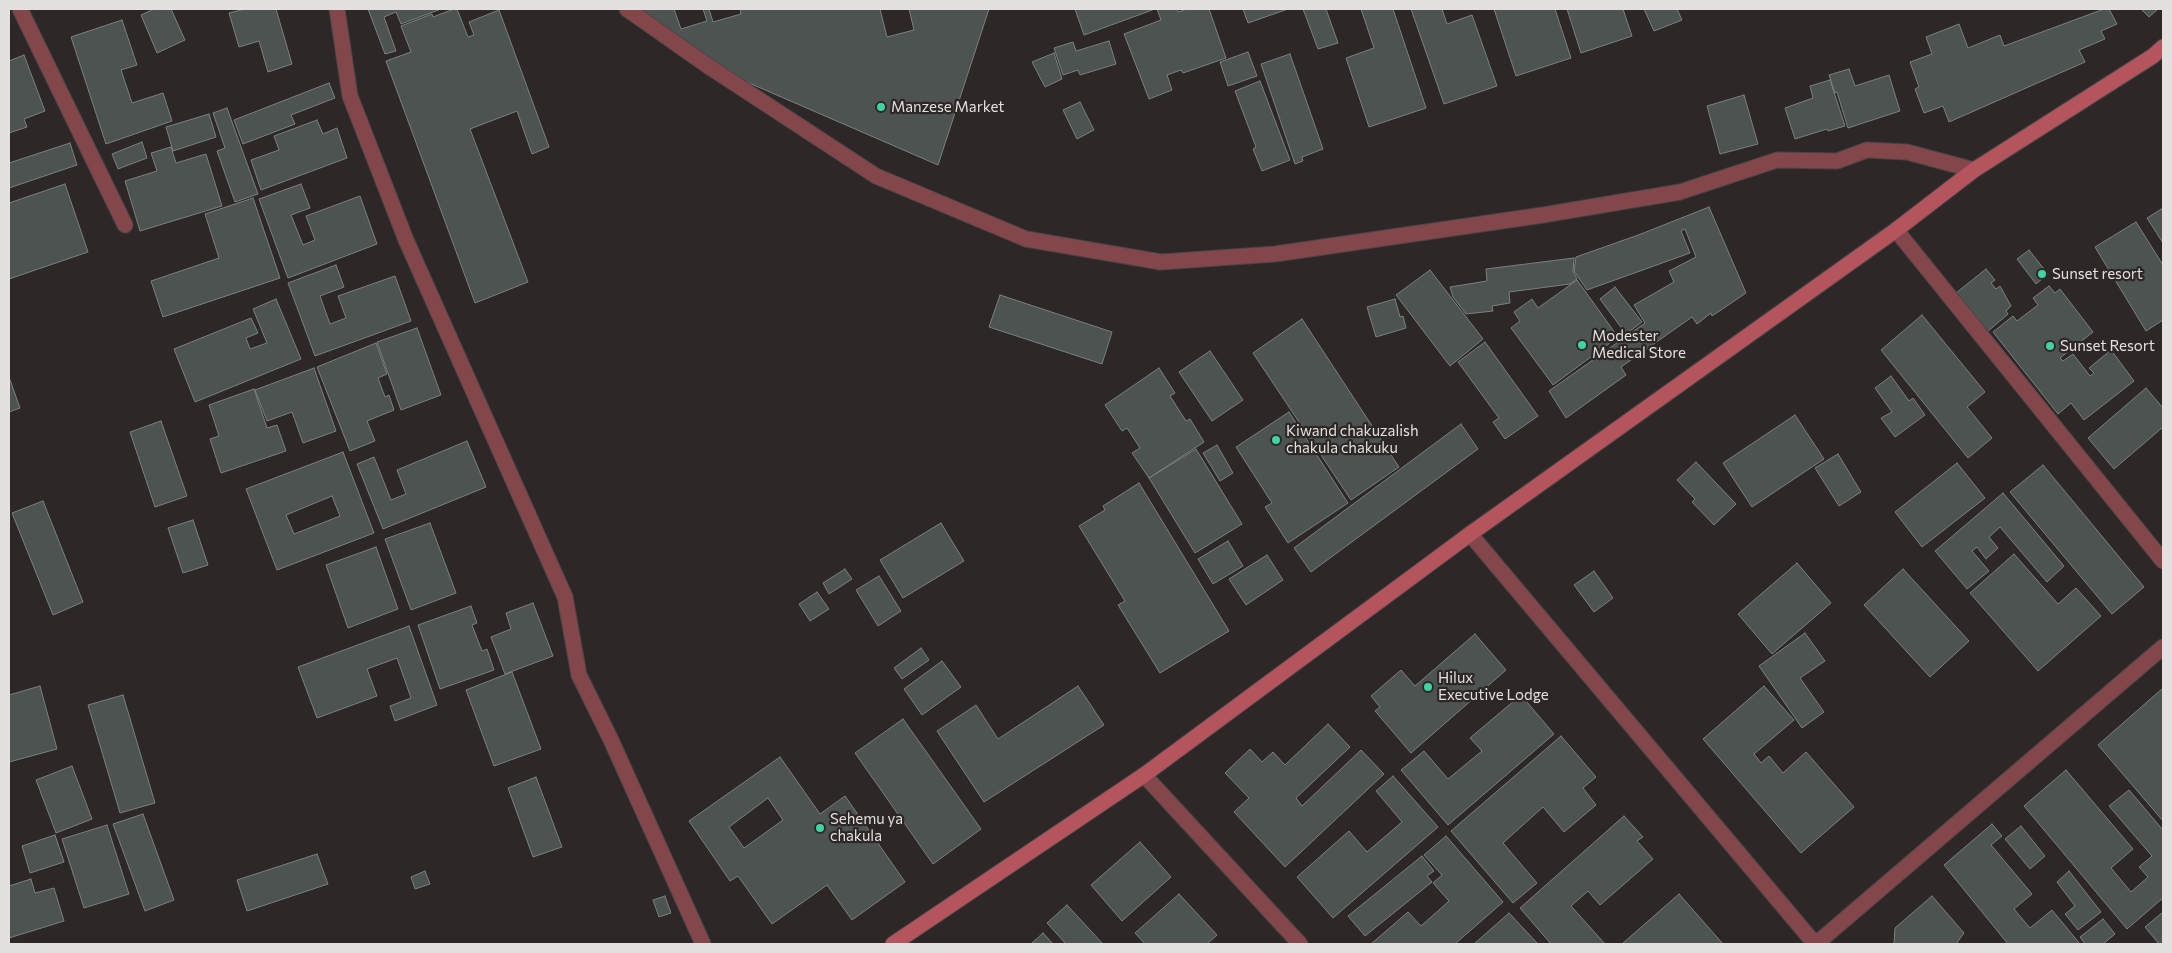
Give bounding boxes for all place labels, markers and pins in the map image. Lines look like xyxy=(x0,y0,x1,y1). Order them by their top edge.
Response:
place label: Manzese Market xyxy=(891,98,1004,116)
marker: Manzese Market xyxy=(875,101,887,113)
place label: Sunset resort xyxy=(2052,265,2143,283)
marker: Sunset resort xyxy=(2036,268,2048,280)
place label: Modester Medical Store xyxy=(1592,327,1686,362)
place label: Sunset Resort xyxy=(2060,337,2155,355)
marker: Modester Medical Store xyxy=(1576,339,1588,351)
marker: Sunset Resort xyxy=(2044,340,2056,352)
place label: Kiwand chakuzalish chakula chakuku xyxy=(1286,422,1419,457)
marker: Kiwand chakuzalish chakula chakuku xyxy=(1270,434,1282,446)
place label: Hilux Executive Lodge xyxy=(1438,669,1549,704)
marker: Hilux Executive Lodge xyxy=(1422,681,1434,693)
place label: Sehemu ya chakula xyxy=(830,810,903,845)
marker: Sehemu ya chakula xyxy=(814,822,826,834)

